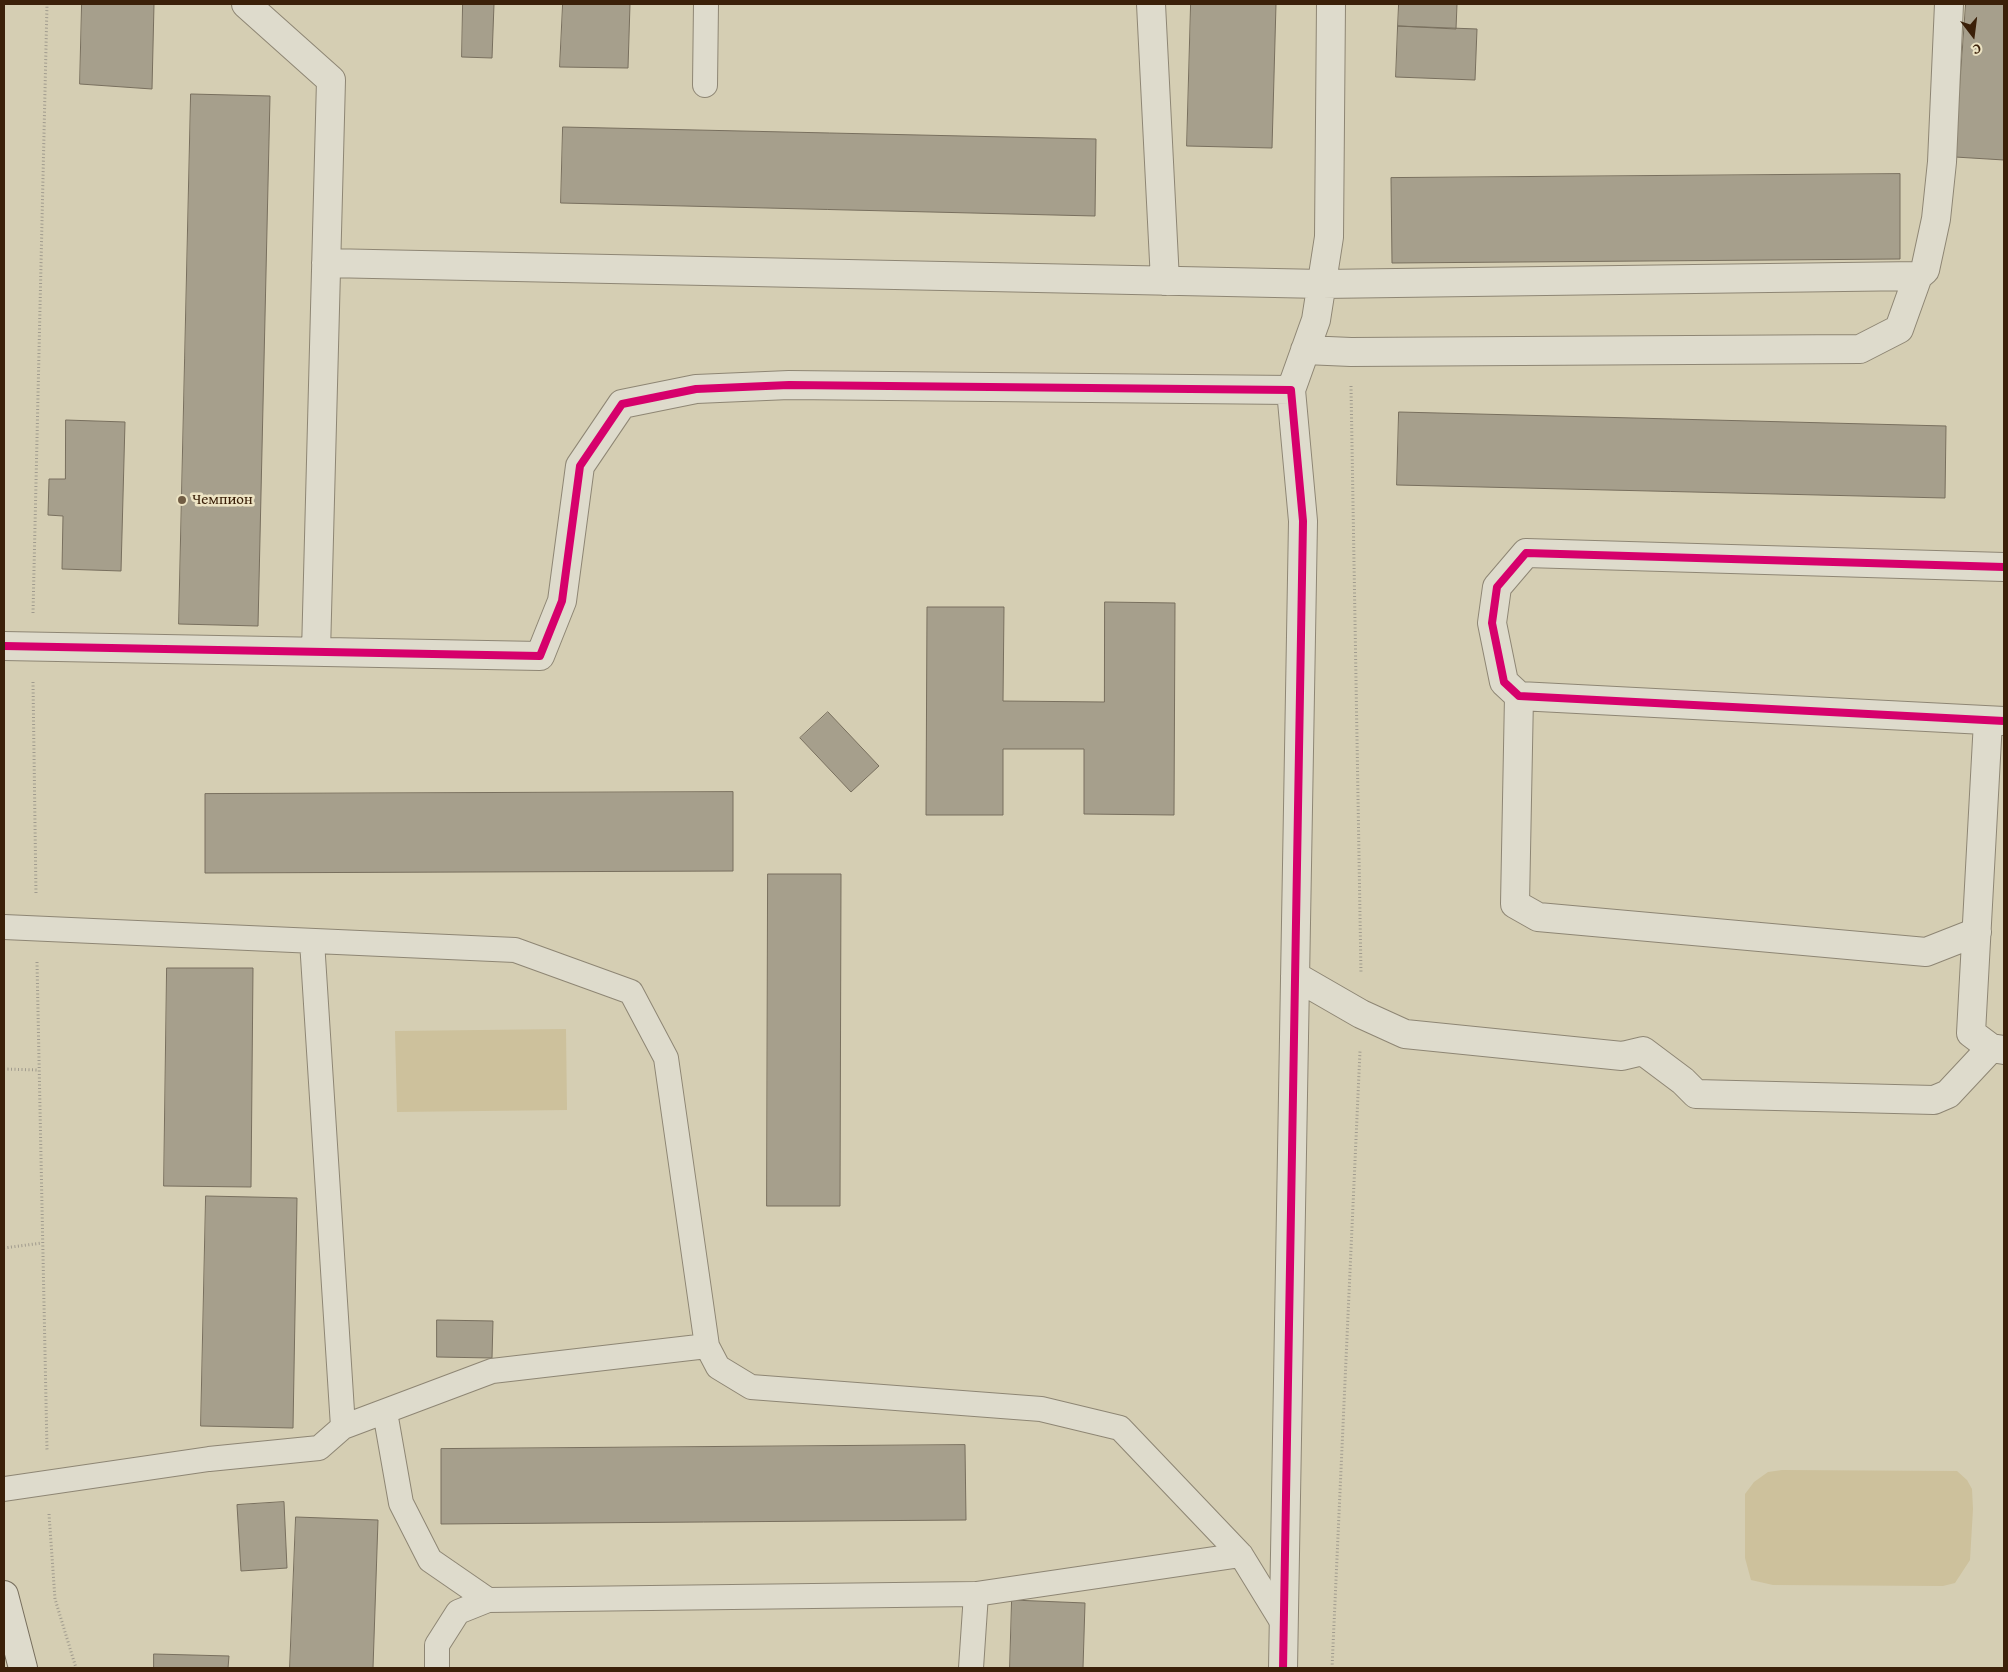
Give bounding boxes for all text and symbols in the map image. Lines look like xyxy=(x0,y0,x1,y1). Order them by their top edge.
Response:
north arrow xyxy=(1948,10,1998,60)
text: С xyxy=(1970,39,1983,60)
place label: Чемпион xyxy=(192,491,253,509)
marker: Чемпион xyxy=(176,494,188,506)

